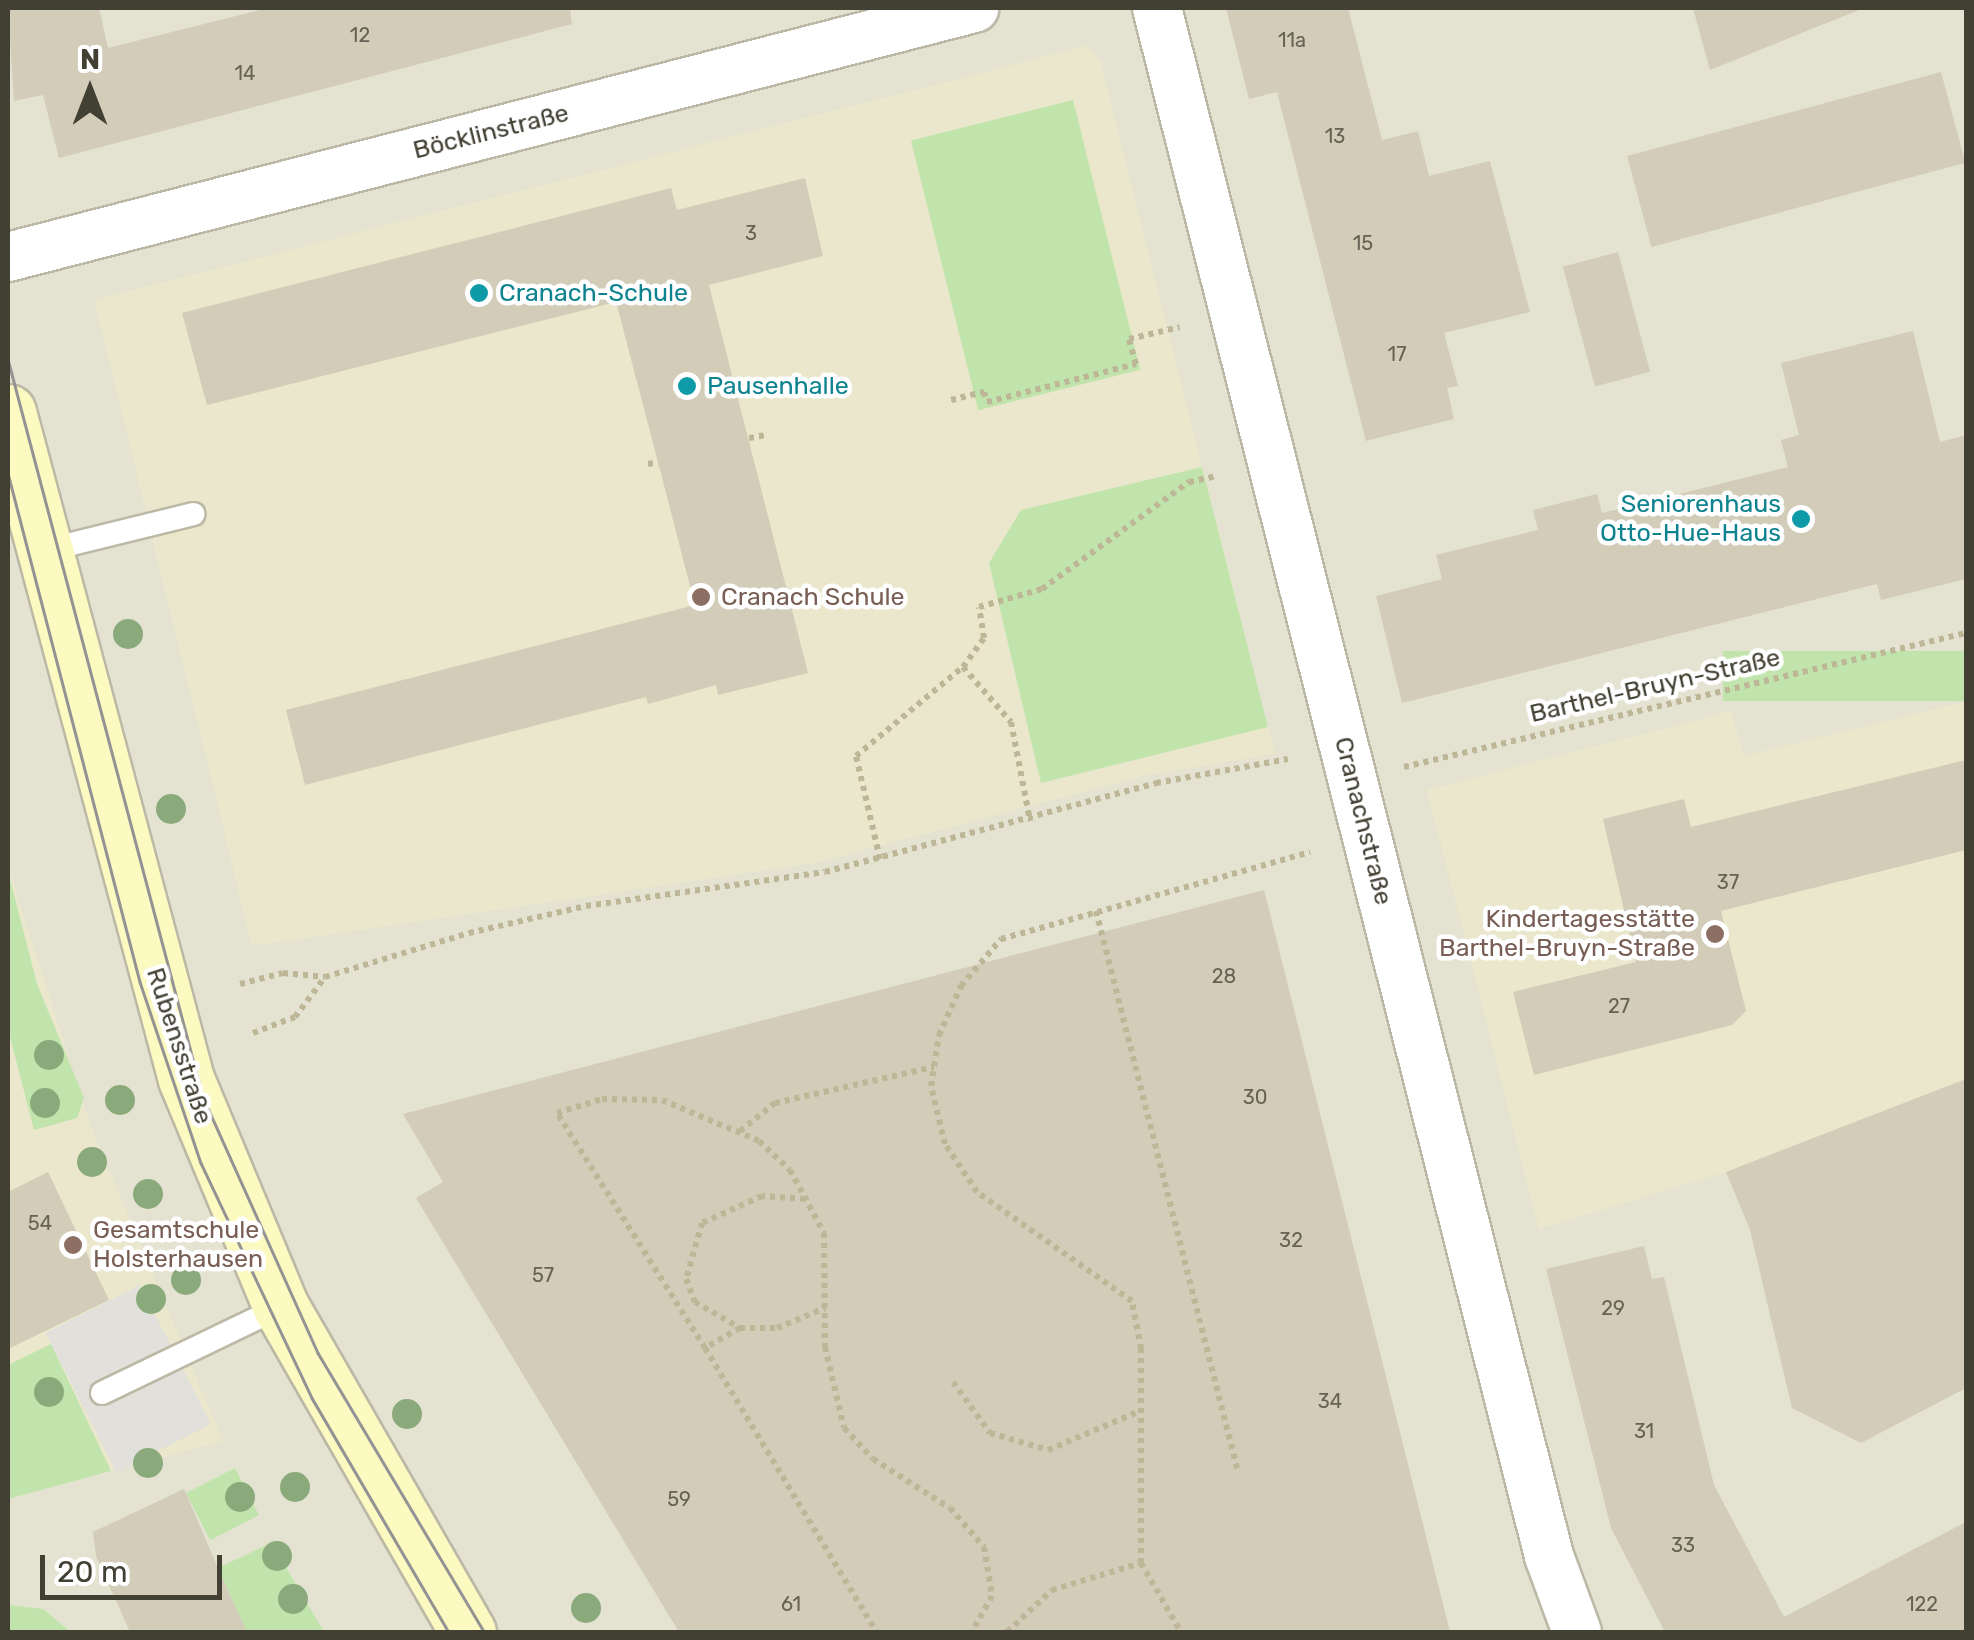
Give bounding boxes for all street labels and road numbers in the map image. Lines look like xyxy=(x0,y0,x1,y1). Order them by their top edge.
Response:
street label: Böcklinstraße xyxy=(410,98,572,166)
street label: Barthel-Bruyn-Straße xyxy=(1527,643,1783,729)
street label: Cranachstraße xyxy=(1328,734,1398,908)
street label: Rubensstraße xyxy=(140,964,218,1128)

